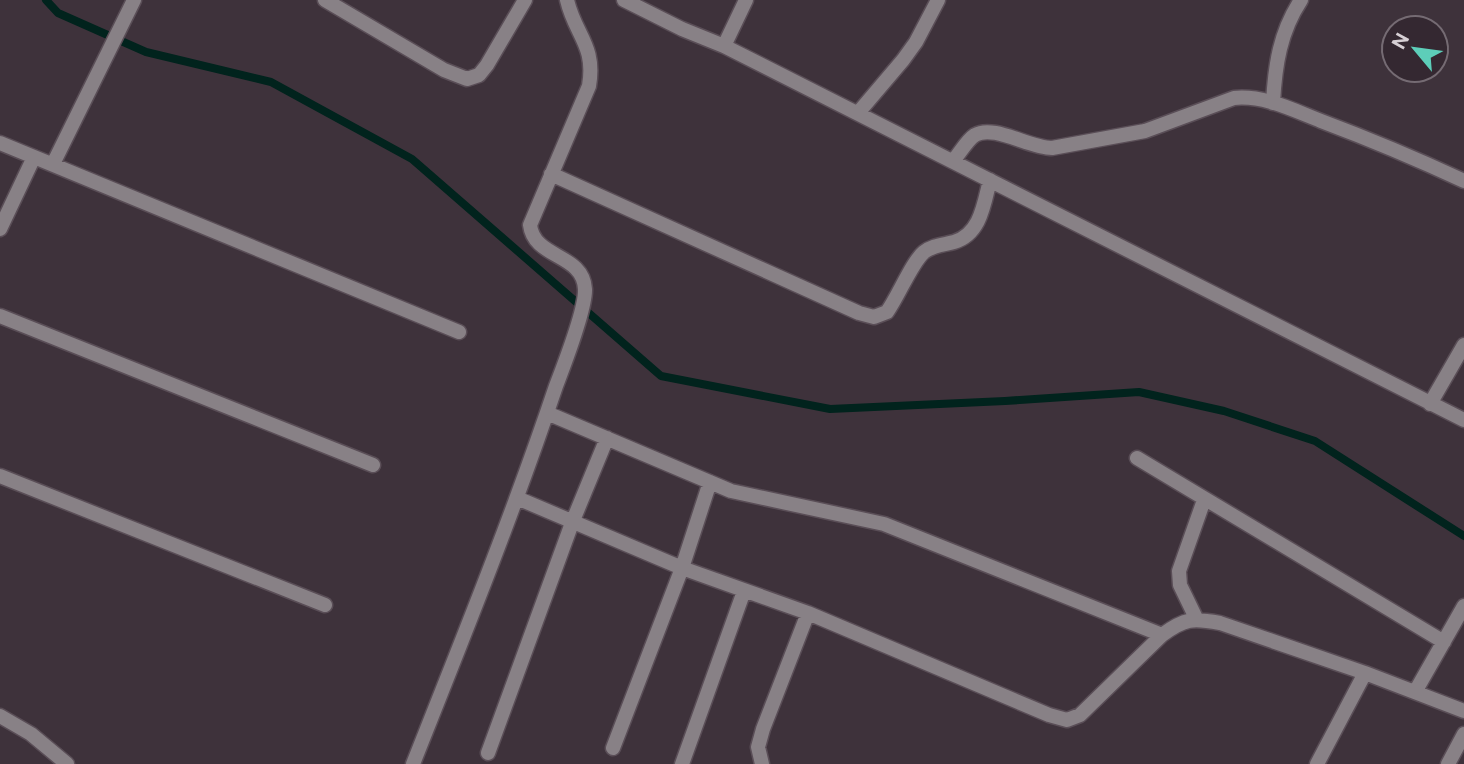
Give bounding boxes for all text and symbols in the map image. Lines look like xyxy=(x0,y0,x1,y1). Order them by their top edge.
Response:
north arrow xyxy=(1380,14,1450,84)
text: N xyxy=(1387,29,1413,53)

